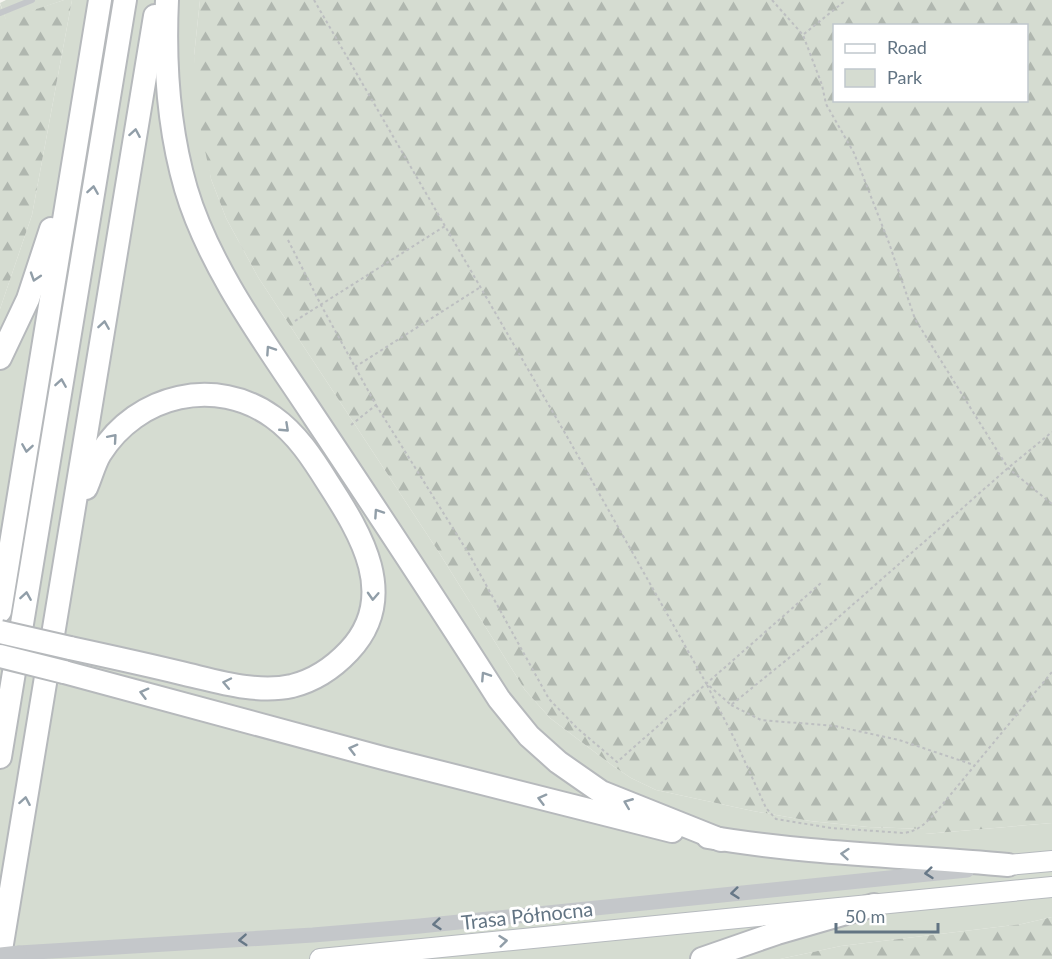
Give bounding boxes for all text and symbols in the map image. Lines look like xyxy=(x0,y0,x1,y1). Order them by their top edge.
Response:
legend xyxy=(833,24,1028,102)
text: Road xyxy=(887,36,927,58)
text: Park xyxy=(887,66,923,88)
one-way arrow xyxy=(128,128,141,138)
one-way arrow xyxy=(86,186,99,196)
one-way arrow xyxy=(30,271,43,282)
one-way arrow xyxy=(97,321,109,330)
one-way arrow xyxy=(266,346,278,356)
one-way arrow xyxy=(55,378,67,387)
one-way arrow xyxy=(279,421,289,432)
one-way arrow xyxy=(106,434,117,445)
one-way arrow xyxy=(21,442,34,452)
one-way arrow xyxy=(374,508,385,519)
one-way arrow xyxy=(20,591,32,601)
one-way arrow xyxy=(366,592,379,601)
one-way arrow xyxy=(480,672,492,682)
one-way arrow xyxy=(223,677,233,690)
one-way arrow xyxy=(140,688,150,701)
one-way arrow xyxy=(348,744,358,757)
one-way arrow xyxy=(537,794,547,806)
one-way arrow xyxy=(18,796,31,806)
one-way arrow xyxy=(623,797,634,810)
one-way arrow xyxy=(841,848,850,861)
one-way arrow xyxy=(925,866,934,879)
one-way arrow xyxy=(731,886,740,899)
street label: Trasa Północna xyxy=(460,896,594,934)
scale bar xyxy=(836,896,938,934)
text: 50 m xyxy=(845,905,885,927)
one-way arrow xyxy=(432,917,442,930)
one-way arrow xyxy=(238,933,247,946)
one-way arrow xyxy=(499,935,508,948)

